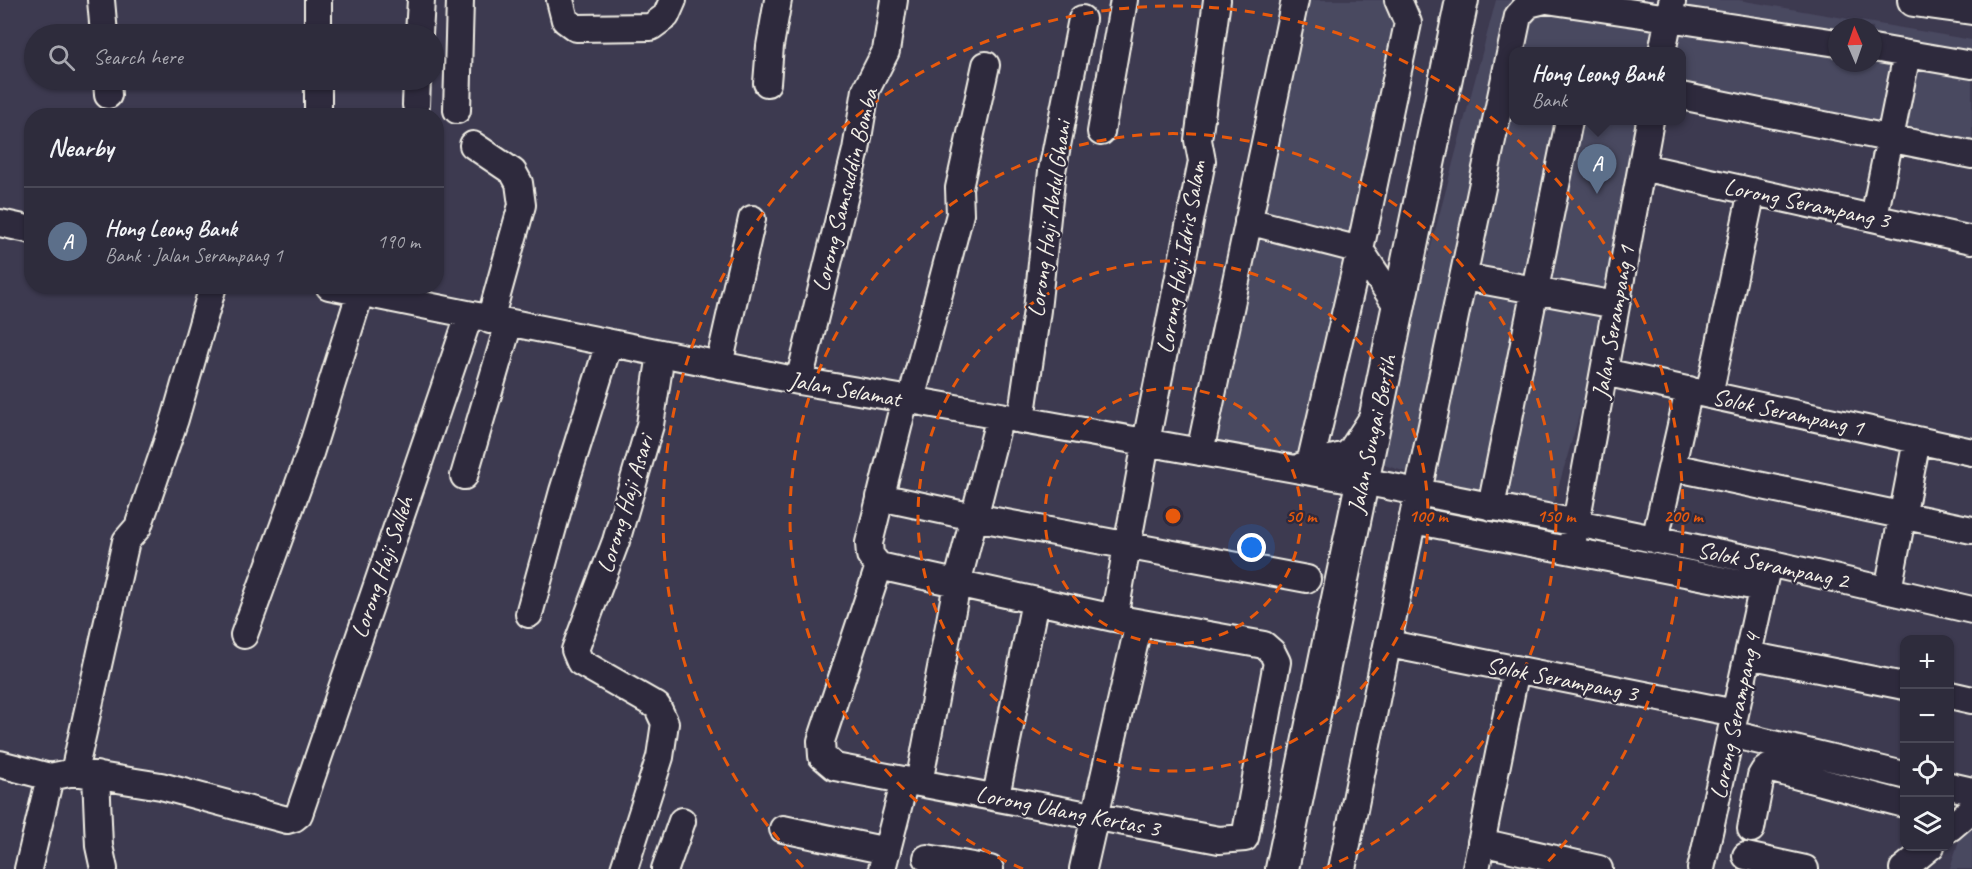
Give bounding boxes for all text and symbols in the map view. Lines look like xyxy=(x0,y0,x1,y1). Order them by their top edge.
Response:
north arrow xyxy=(1828,18,1882,72)
search box xyxy=(24,24,444,90)
icon: search xyxy=(45,41,78,74)
text: Search here xyxy=(93,43,183,71)
popup xyxy=(1509,47,1686,125)
text: Hong Leong Bank xyxy=(1532,60,1663,88)
street label: Lorong Samsuddin Bomba xyxy=(805,84,885,295)
text: Bank xyxy=(1532,88,1567,113)
street label: Lorong Haji Abdul Ghani xyxy=(1020,116,1078,319)
text: Nearby xyxy=(48,131,113,164)
pin: A xyxy=(1578,144,1616,194)
street label: Lorong Haji Idris Salam xyxy=(1149,158,1213,356)
street label: Lorong Serampang 3 xyxy=(1721,171,1895,236)
text: Hong Leong Bank xyxy=(105,215,237,243)
text: A xyxy=(62,229,73,254)
text: 190 m xyxy=(377,229,420,254)
street label: Jalan Serampang 1 xyxy=(1585,242,1641,402)
text: Bank · Jalan Serampang 1 xyxy=(105,243,283,268)
street label: Jalan Sungai Bertih xyxy=(1340,350,1404,517)
street label: Jalan Selamat xyxy=(786,364,905,414)
street label: Solok Serampang 1 xyxy=(1710,381,1867,443)
street label: Lorong Haji Asari xyxy=(590,428,661,577)
street label: Lorong Haji Salleh xyxy=(344,490,421,642)
text: 50 m xyxy=(1286,505,1318,527)
text: 100 m xyxy=(1409,505,1449,527)
text: 150 m xyxy=(1537,505,1577,527)
text: 200 m xyxy=(1664,505,1704,527)
centre of rings xyxy=(1163,506,1183,526)
your location xyxy=(1237,533,1266,562)
street label: Solok Serampang 2 xyxy=(1695,534,1853,596)
street label: Lorong Serampang 4 xyxy=(1703,628,1768,802)
map controls xyxy=(1900,635,1954,851)
button: + xyxy=(1900,635,1954,689)
street label: Solok Serampang 3 xyxy=(1484,650,1642,709)
button: − xyxy=(1900,689,1954,743)
button: locate xyxy=(1900,743,1954,797)
street label: Lorong Udang Kertas 3 xyxy=(974,778,1165,844)
button: layers xyxy=(1900,797,1954,851)

